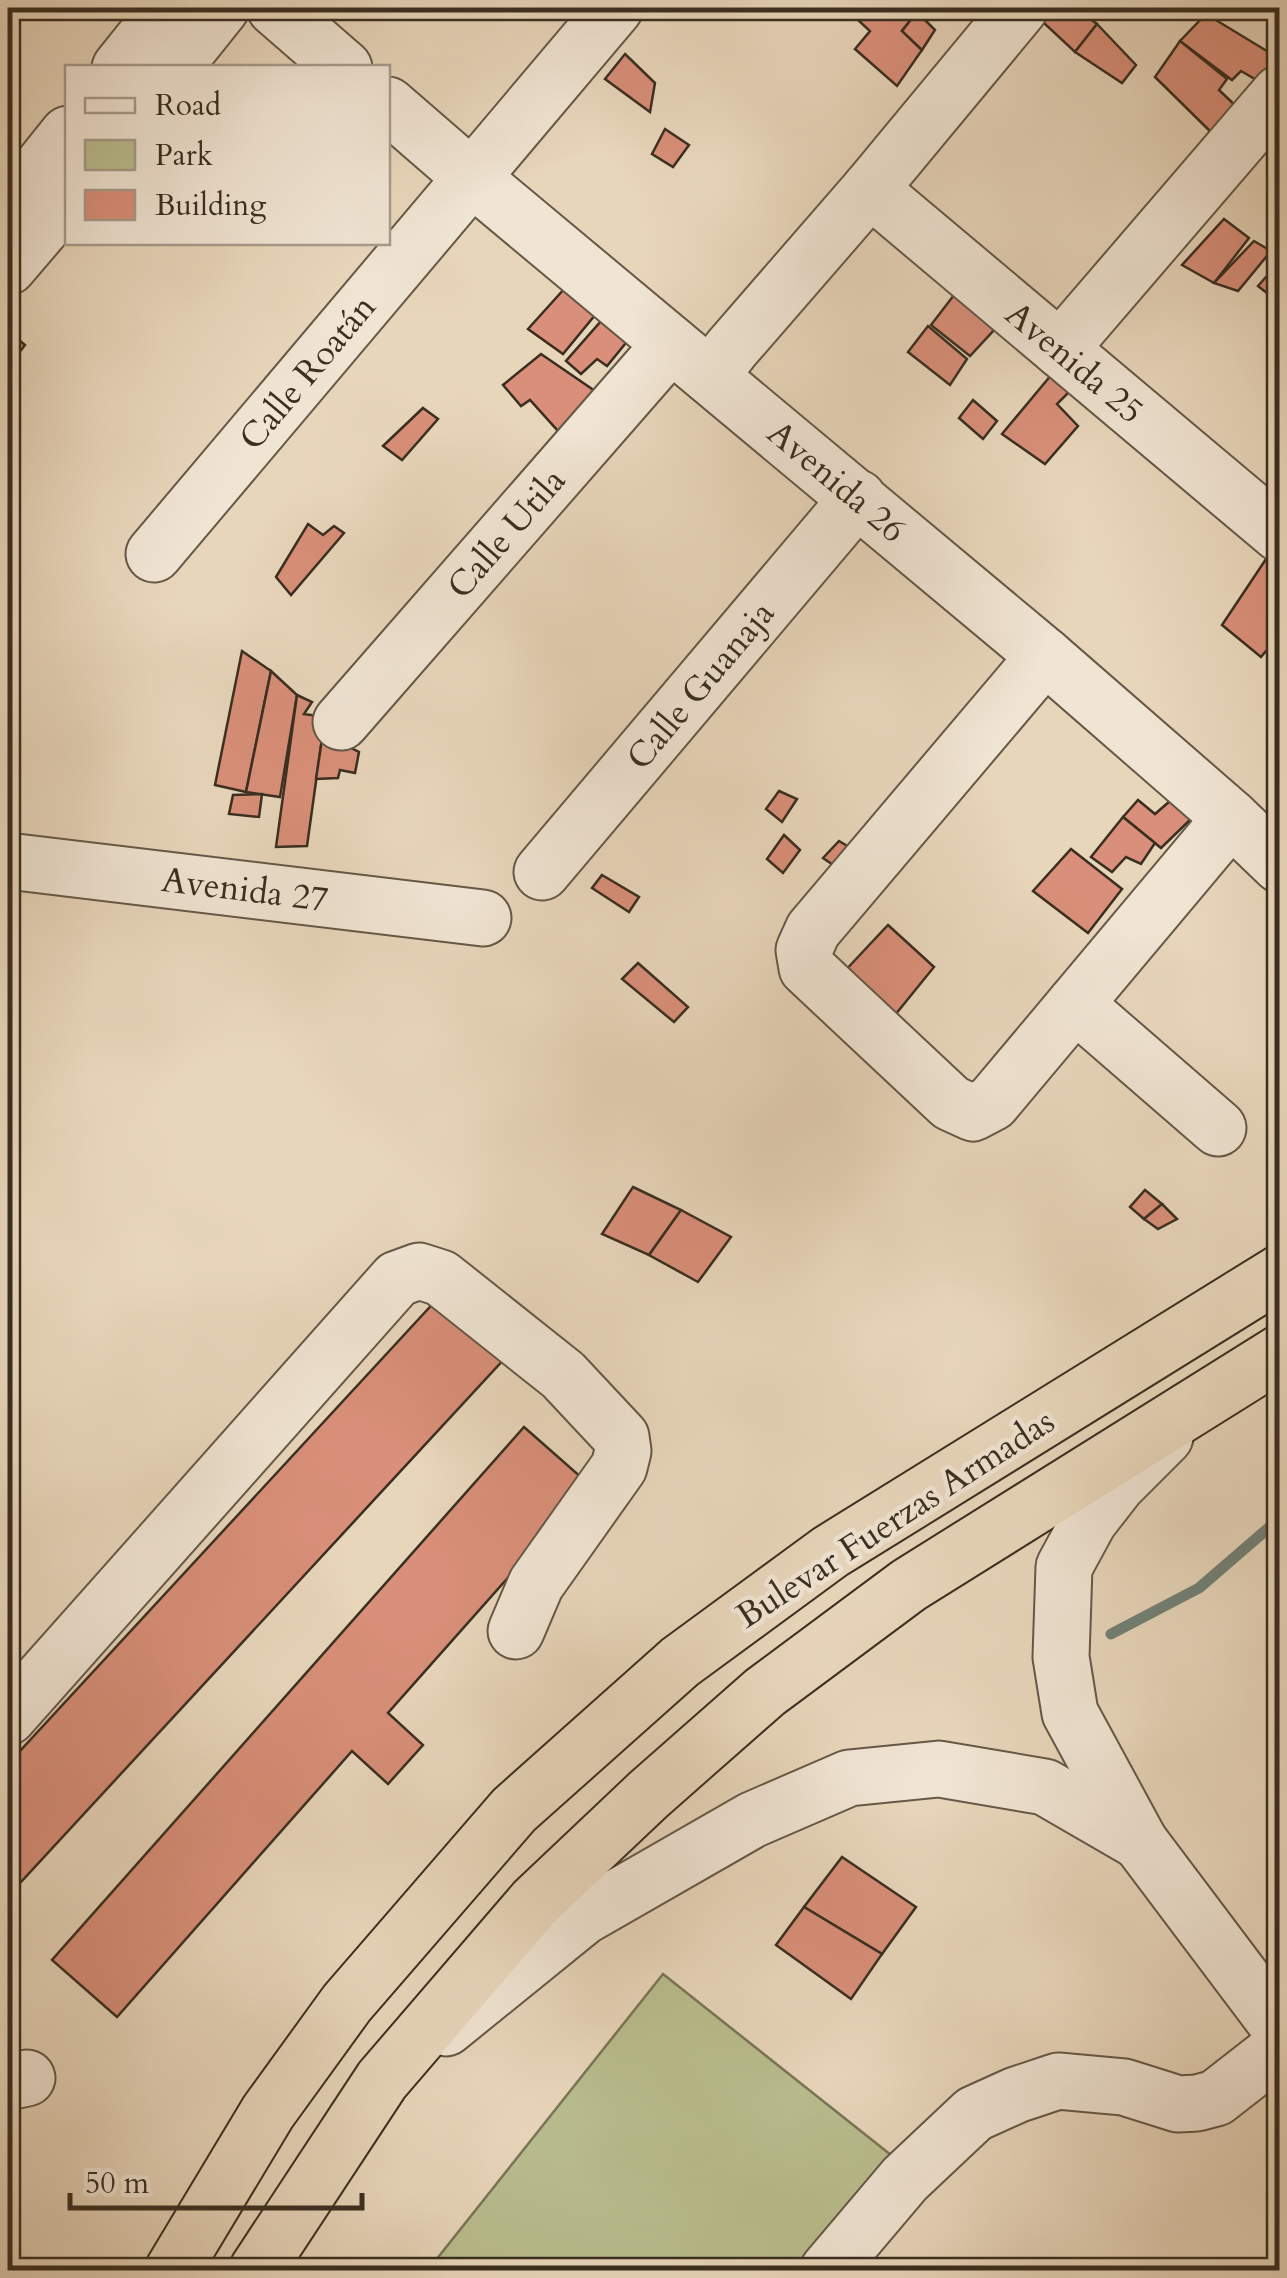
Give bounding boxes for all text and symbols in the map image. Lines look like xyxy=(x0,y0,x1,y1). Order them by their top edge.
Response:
legend xyxy=(65,65,390,245)
text: Road xyxy=(155,85,221,126)
text: Park xyxy=(155,135,213,176)
text: Building xyxy=(155,185,266,226)
street label: Calle Roatán xyxy=(229,285,387,461)
street label: Avenida 25 xyxy=(995,291,1154,435)
street label: Avenida 26 xyxy=(757,410,916,554)
street label: Calle Utila xyxy=(437,458,577,609)
street label: Calle Guanaja xyxy=(616,591,786,780)
street label: Avenida 27 xyxy=(159,856,331,924)
street label: Bulevar Fuerzas Armadas xyxy=(727,1398,1064,1640)
scale bar xyxy=(70,2148,362,2210)
text: 50 m xyxy=(85,2163,150,2204)

